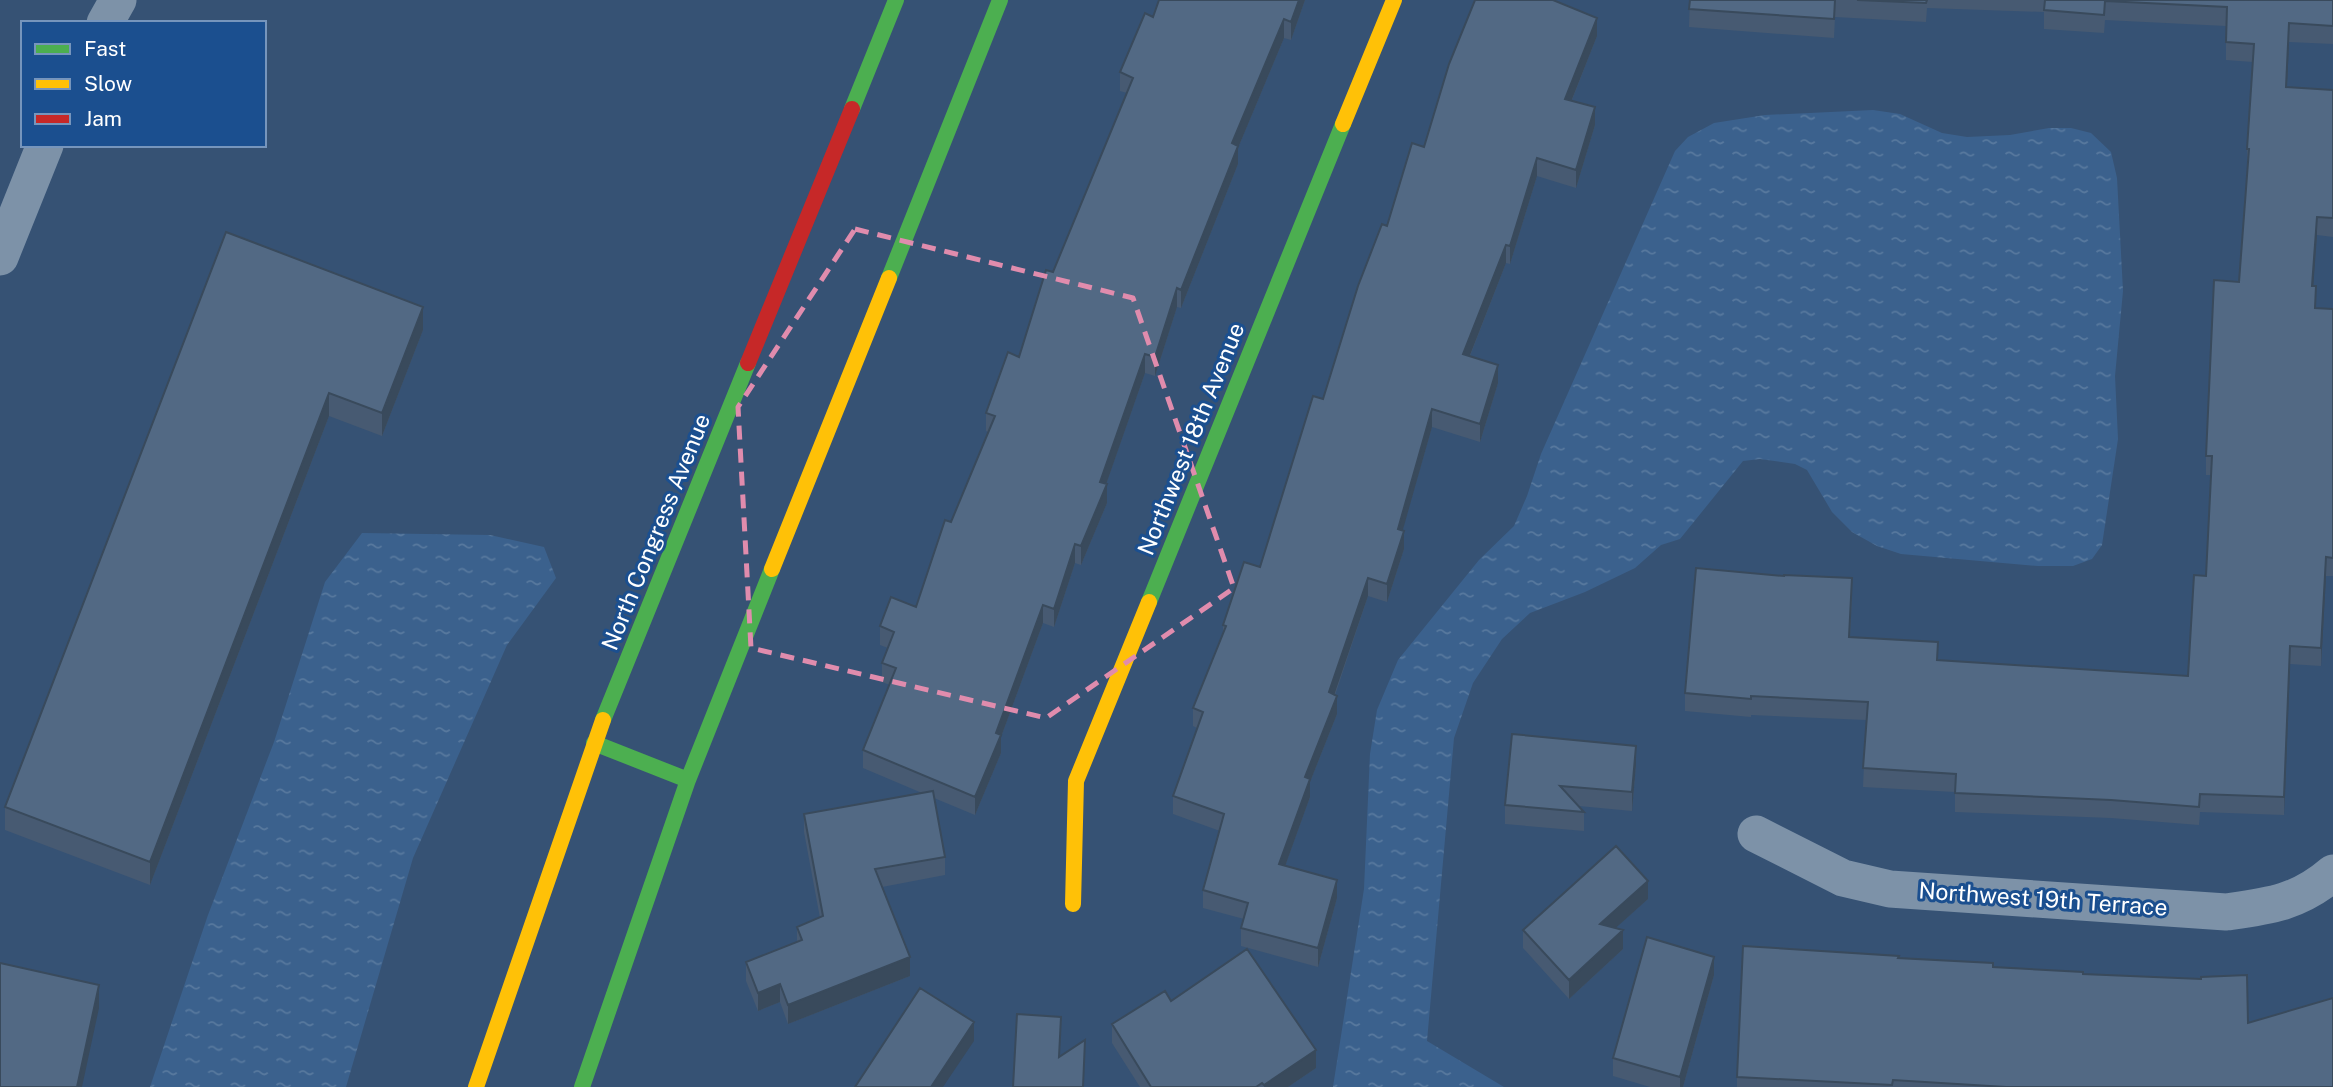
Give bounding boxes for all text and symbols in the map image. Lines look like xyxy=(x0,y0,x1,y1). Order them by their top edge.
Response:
legend xyxy=(21,21,266,147)
text: Fast xyxy=(84,36,126,61)
text: Slow xyxy=(84,71,132,96)
text: Jam xyxy=(84,106,122,131)
street label: Northwest 18th Avenue xyxy=(1132,319,1250,559)
street label: North Congress Avenue xyxy=(596,410,715,654)
street label: Northwest 19th Terrace xyxy=(1918,876,2168,921)

